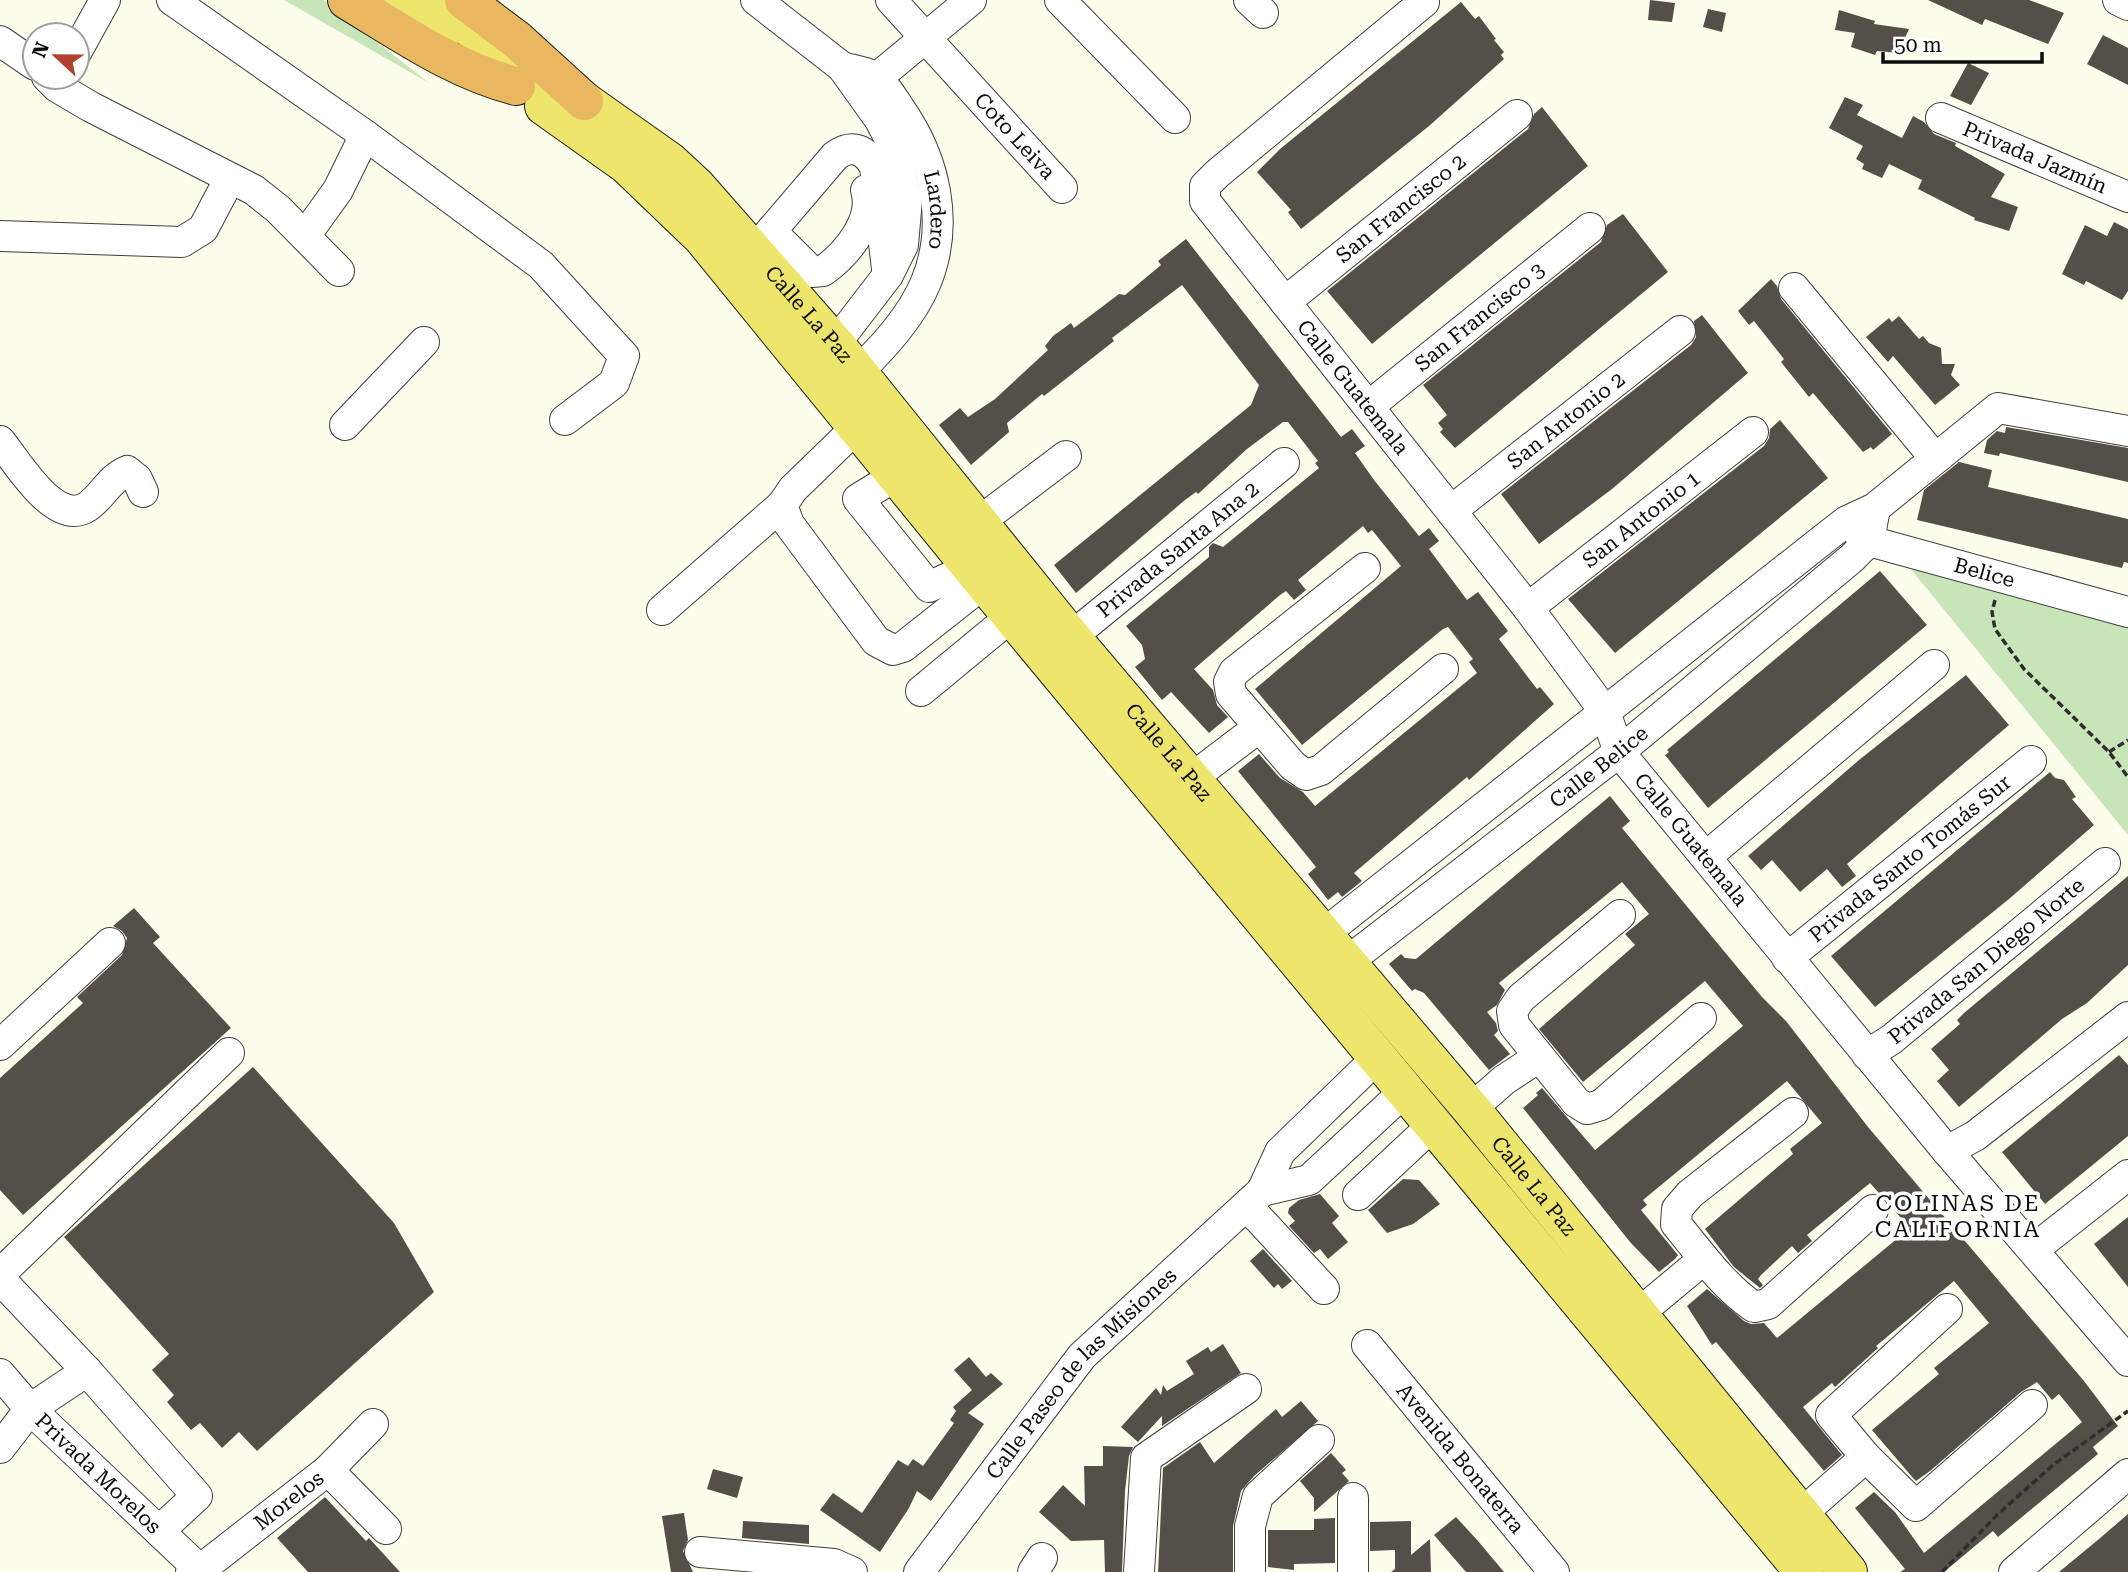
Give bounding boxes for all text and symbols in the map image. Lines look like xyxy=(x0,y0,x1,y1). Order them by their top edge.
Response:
north arrow xyxy=(21,21,91,91)
scale bar xyxy=(1883,21,2042,65)
text: 50 m xyxy=(1894,33,1942,57)
text: N xyxy=(27,38,54,61)
street label: Coto Leiva xyxy=(969,88,1061,185)
street label: Privada Jazmín xyxy=(1959,117,2111,199)
street label: San Francisco 2 xyxy=(1331,149,1471,268)
street label: Lardero xyxy=(919,168,950,251)
street label: San Francisco 3 xyxy=(1410,258,1549,376)
street label: Calle La Paz xyxy=(760,261,857,368)
street label: Calle Guatemala xyxy=(1292,315,1414,460)
street label: San Antonio 2 xyxy=(1503,367,1629,474)
street label: San Antonio 1 xyxy=(1578,466,1705,573)
street label: Privada Santa Ana 2 xyxy=(1092,477,1263,623)
street label: Belice xyxy=(1951,553,2017,592)
street label: Calle La Paz xyxy=(1121,698,1217,806)
street label: Calle Belice xyxy=(1545,721,1653,813)
street label: Calle Guatemala xyxy=(1629,768,1753,912)
street label: Privada Santo Tomás Sur xyxy=(1804,770,2016,947)
street label: Privada San Diego Norte xyxy=(1883,873,2089,1049)
street label: Calle La Paz xyxy=(1486,1132,1581,1240)
district label: COLINAS DE CALIFORNIA xyxy=(1875,1190,2041,1243)
street label: Calle Paseo de las Misiones xyxy=(981,1263,1182,1484)
street label: Avenida Bonaterra xyxy=(1392,1379,1530,1539)
street label: Privada Morelos xyxy=(30,1409,166,1539)
street label: Morelos xyxy=(249,1466,329,1535)

